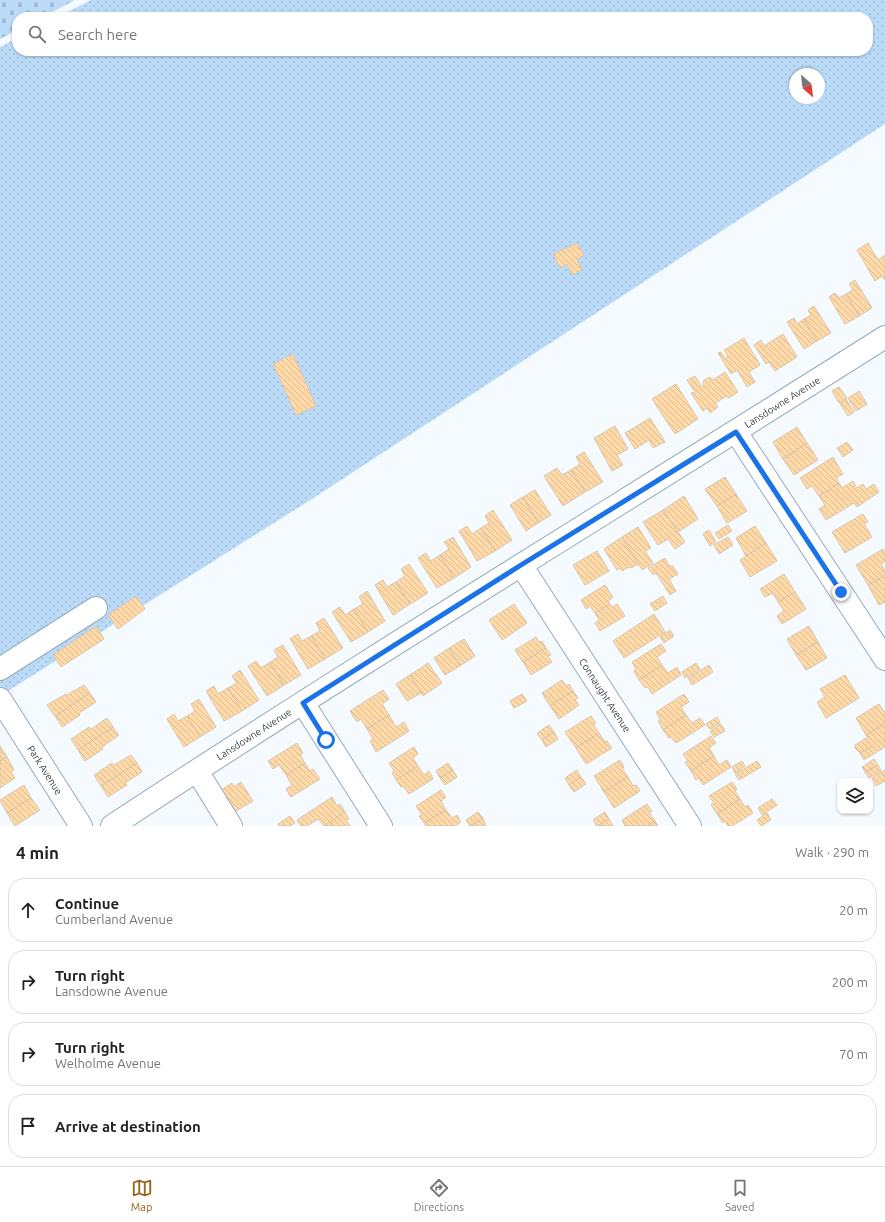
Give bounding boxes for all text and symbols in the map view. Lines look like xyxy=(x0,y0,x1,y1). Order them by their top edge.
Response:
search box xyxy=(12,12,873,56)
icon: search xyxy=(26,23,48,45)
text: Search here xyxy=(58,26,137,43)
north arrow xyxy=(789,68,825,104)
street label: Lansdowne Avenue xyxy=(742,374,822,430)
route end xyxy=(832,583,850,601)
street label: Connaught Avenue xyxy=(577,656,633,734)
street label: Lansdowne Avenue xyxy=(214,706,293,762)
route start xyxy=(317,731,335,749)
street label: Park Avenue xyxy=(25,743,65,796)
map controls xyxy=(837,778,873,814)
button: layers xyxy=(837,778,873,814)
text: 4 min xyxy=(16,843,59,862)
text: Walk · 290 m xyxy=(795,845,869,859)
text: Continue xyxy=(55,895,119,912)
icon: ahead xyxy=(17,899,39,921)
text: 20 m xyxy=(839,903,868,917)
text: Cumberland Avenue xyxy=(55,912,173,926)
text: Turn right xyxy=(55,967,125,984)
icon: right xyxy=(17,971,39,993)
text: 200 m xyxy=(832,975,868,989)
text: Lansdowne Avenue xyxy=(55,984,168,998)
text: Turn right xyxy=(55,1039,125,1056)
icon: right xyxy=(17,1043,39,1065)
text: 70 m xyxy=(839,1047,868,1061)
text: Welholme Avenue xyxy=(55,1056,161,1070)
icon: arrive xyxy=(17,1115,39,1137)
text: Arrive at destination xyxy=(55,1118,201,1135)
tab: Map xyxy=(131,1177,153,1213)
tab: Directions xyxy=(414,1177,464,1213)
tab: Saved xyxy=(725,1177,754,1213)

